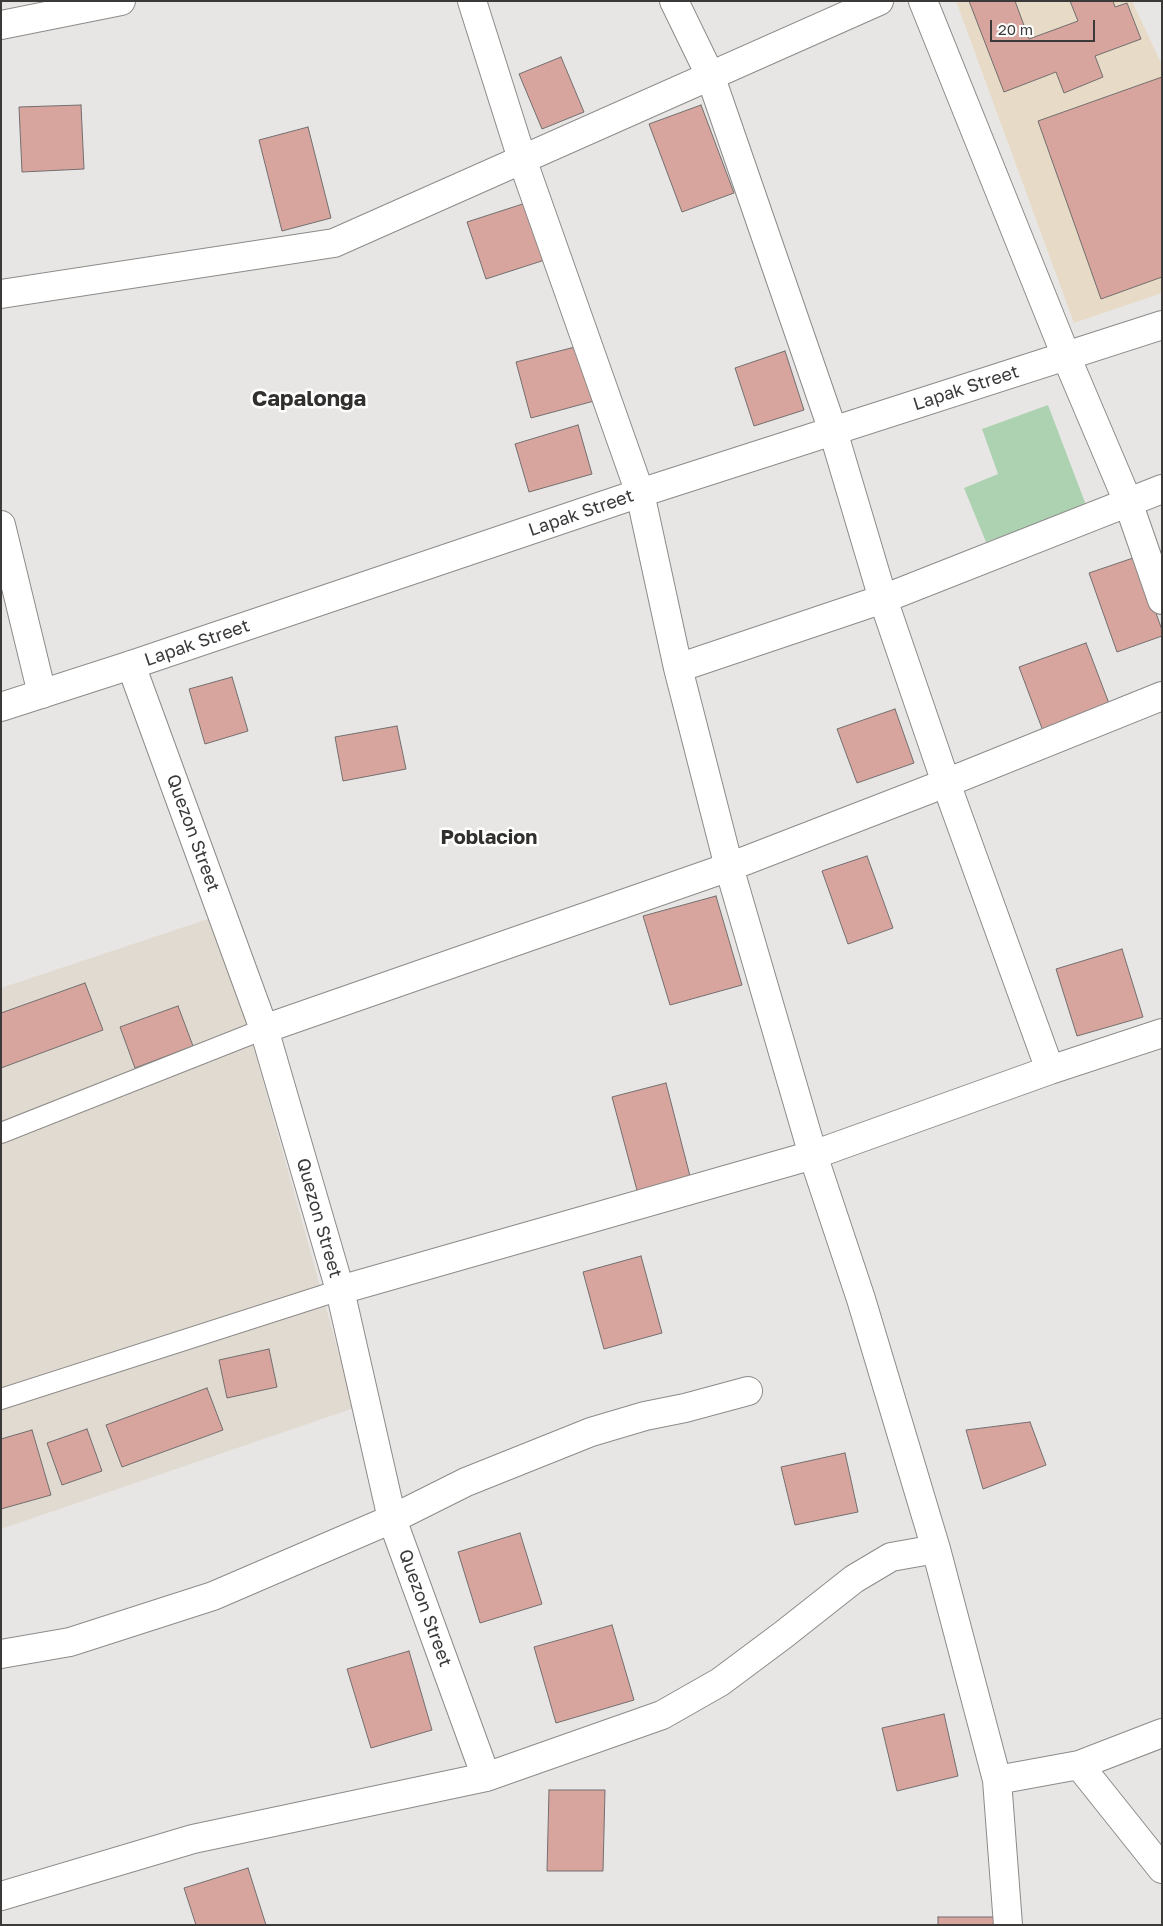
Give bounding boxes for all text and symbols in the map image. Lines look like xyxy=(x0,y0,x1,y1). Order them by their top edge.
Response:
scale bar xyxy=(993,10,1098,42)
text: 20 m xyxy=(998,20,1033,38)
street label: Lapak Street xyxy=(910,361,1022,415)
district label: Capalonga xyxy=(252,386,366,412)
street label: Lapak Street xyxy=(526,485,636,541)
street label: Lapak Street xyxy=(142,615,252,671)
street label: Quezon Street xyxy=(162,771,224,895)
district label: Poblacion xyxy=(441,826,537,850)
street label: Quezon Street xyxy=(292,1156,346,1280)
street label: Quezon Street xyxy=(394,1546,456,1670)

